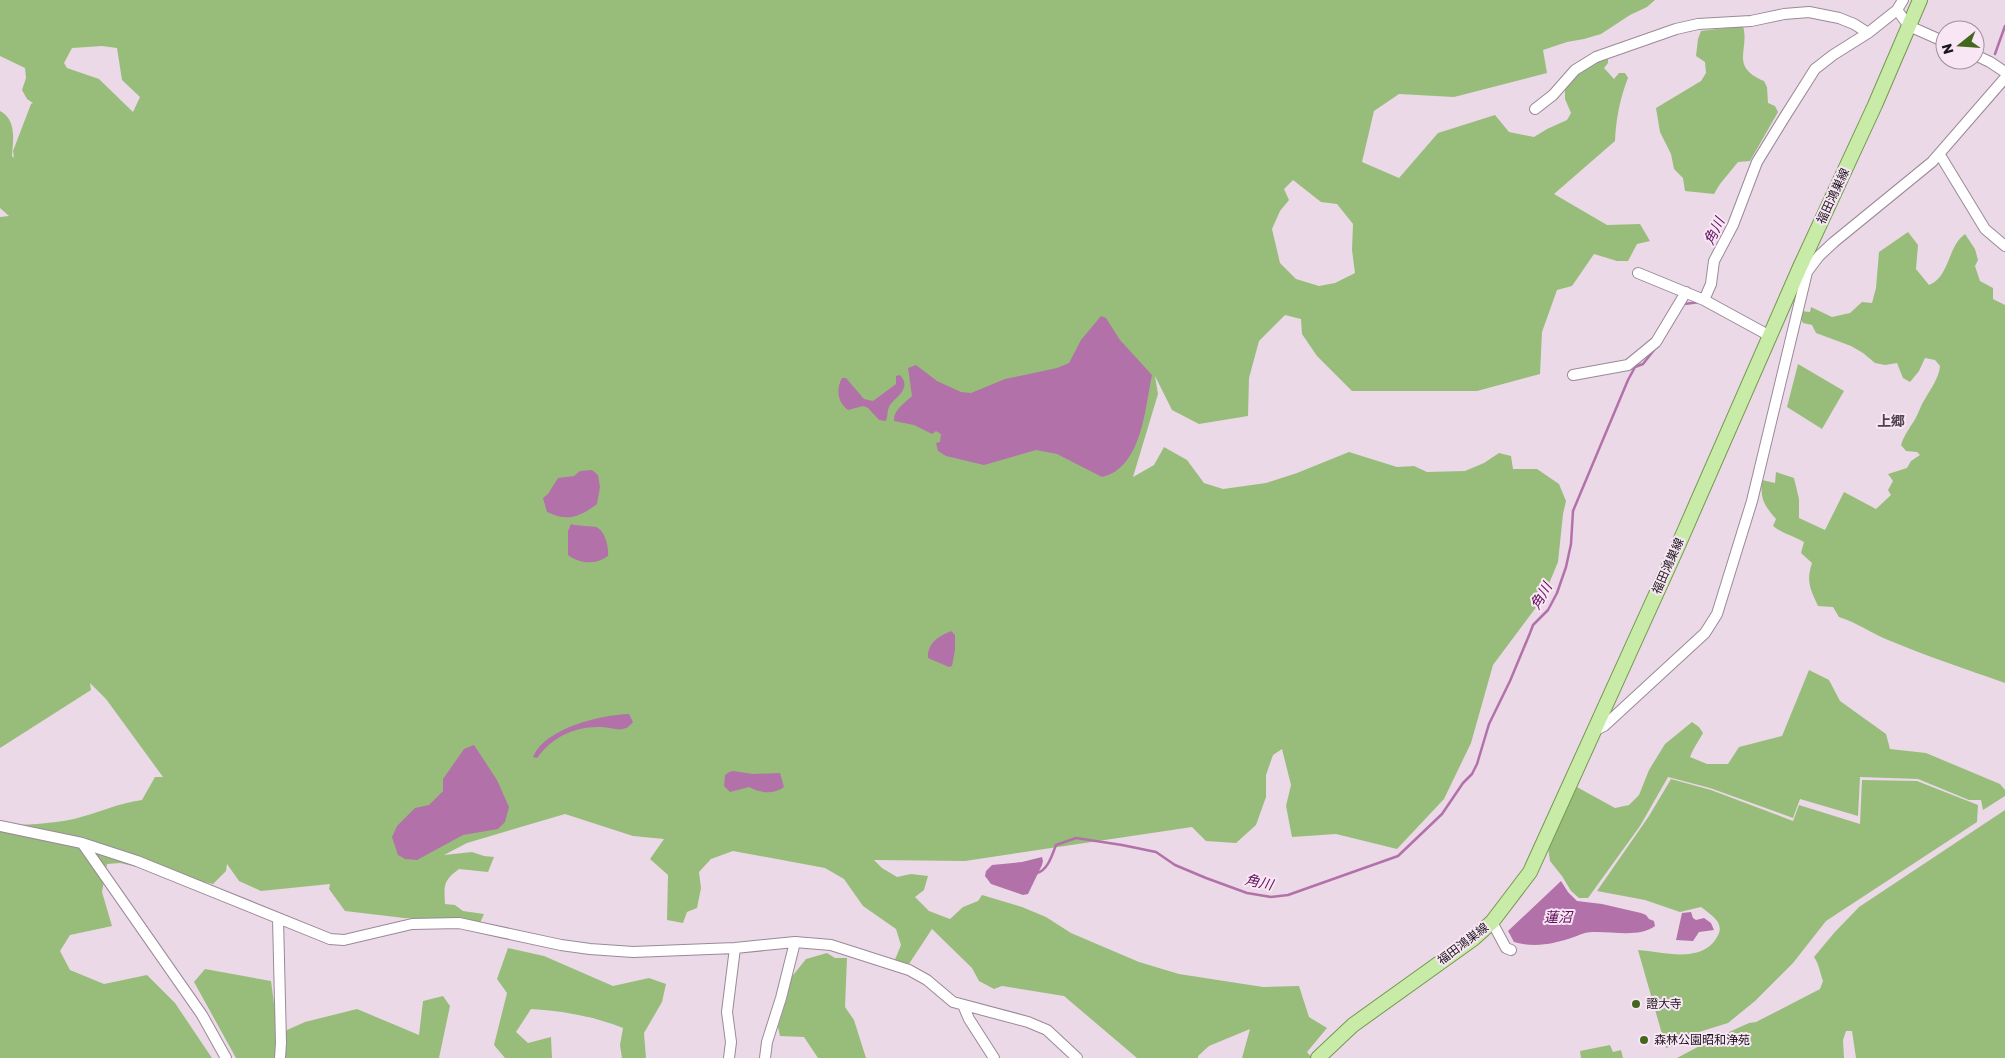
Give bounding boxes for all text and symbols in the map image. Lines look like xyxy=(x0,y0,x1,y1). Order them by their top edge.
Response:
north arrow xyxy=(1935,20,1985,70)
text: N xyxy=(1938,41,1958,56)
street label: 福田鴻巣線 xyxy=(1814,166,1852,226)
water label: 角川 xyxy=(1701,213,1729,248)
district label: 上郷 xyxy=(1877,413,1905,430)
street label: 福田鴻巣線 xyxy=(1649,536,1687,596)
water label: 角川 xyxy=(1527,578,1557,613)
water label: 角川 xyxy=(1243,871,1276,894)
water label: 蓮沼 xyxy=(1544,909,1574,926)
street label: 福田鴻巣線 xyxy=(1435,920,1491,968)
place label: 證大寺 xyxy=(1646,997,1682,1011)
marker: 證大寺 xyxy=(1630,998,1642,1010)
place label: 森林公園昭和浄苑 xyxy=(1654,1033,1750,1047)
marker: 森林公園昭和浄苑 xyxy=(1638,1034,1650,1046)

